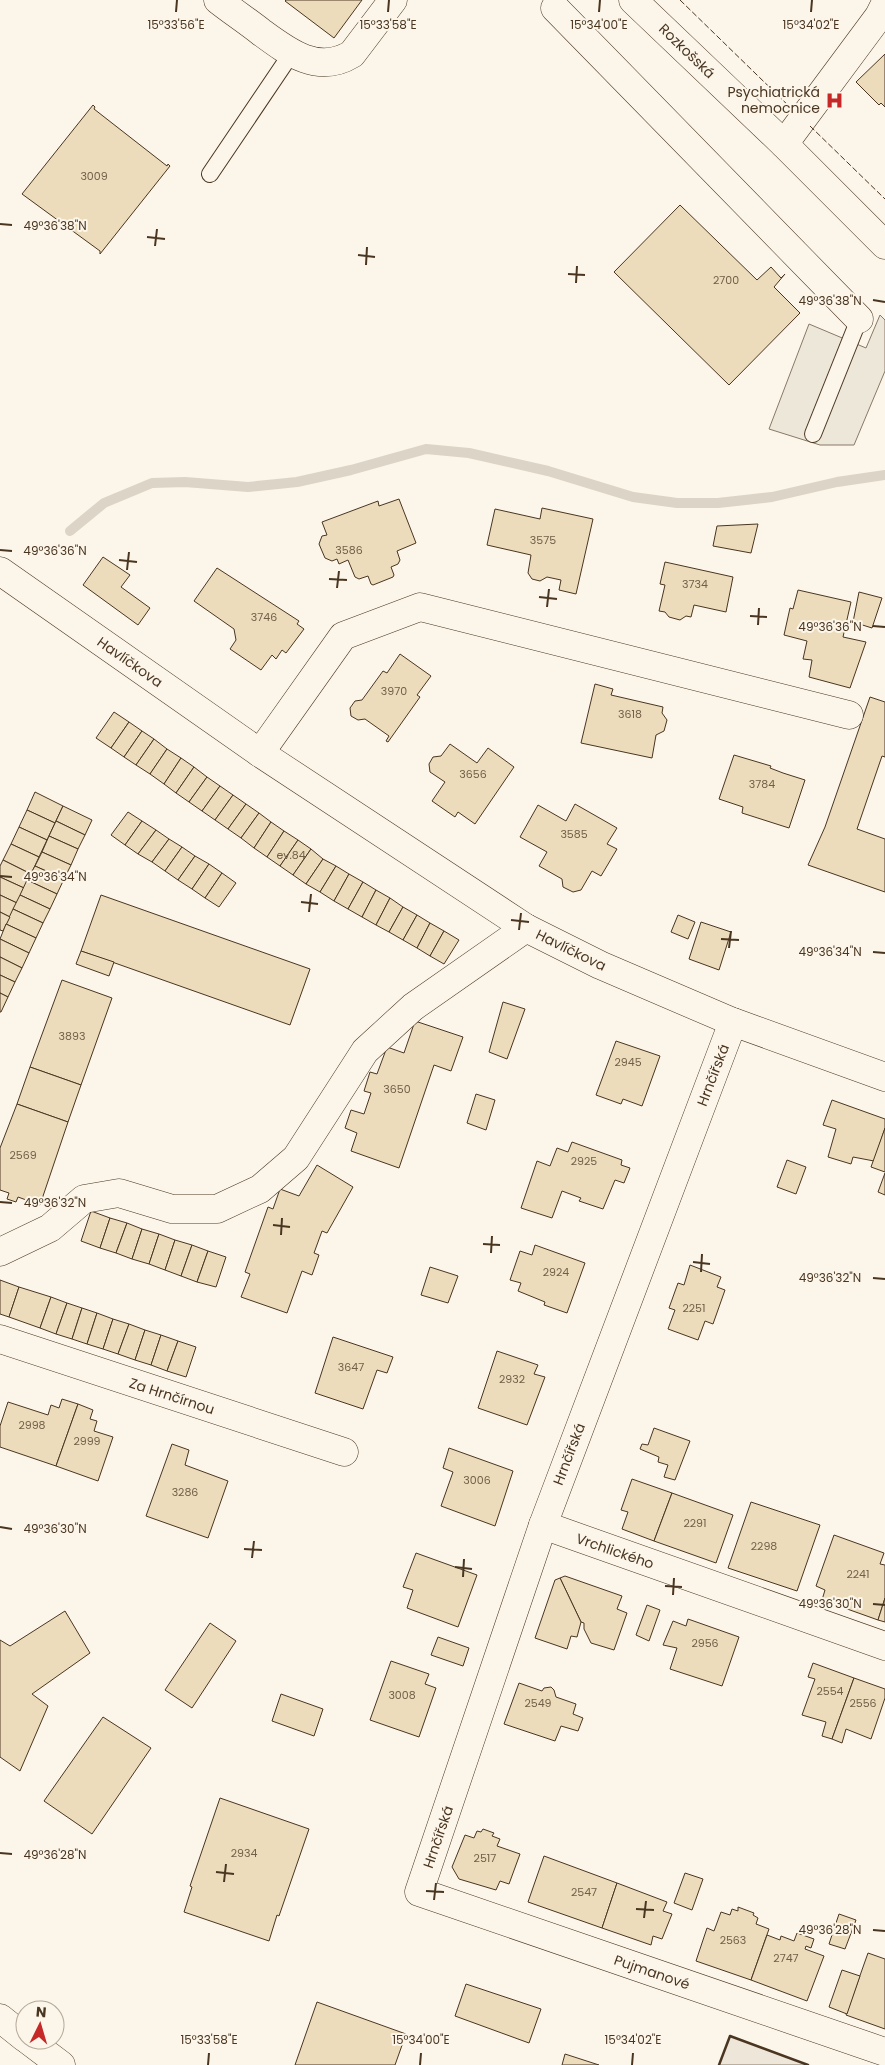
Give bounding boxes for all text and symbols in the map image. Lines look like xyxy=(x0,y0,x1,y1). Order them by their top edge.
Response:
text: 15°33'56"E xyxy=(147,16,205,33)
text: 15°33'58"E xyxy=(359,16,417,33)
text: 15°34'00"E xyxy=(570,16,628,33)
text: 15°34'02"E xyxy=(783,16,839,33)
street label: Rozkošská xyxy=(654,19,720,83)
place label: Psychiatrická nemocnice xyxy=(727,82,820,118)
hospital icon: Psychiatrická nemocnice xyxy=(824,90,844,110)
house number: 3009 xyxy=(80,168,108,184)
text: 49°36'38"N xyxy=(23,217,87,234)
house number: 2700 xyxy=(713,272,739,288)
text: 49°36'38"N xyxy=(798,292,862,309)
house number: 3575 xyxy=(530,532,556,548)
text: 49°36'36"N xyxy=(23,542,87,559)
house number: 3586 xyxy=(335,542,363,558)
house number: 3734 xyxy=(682,576,708,592)
house number: 3746 xyxy=(251,609,277,625)
text: 49°36'36"N xyxy=(798,618,862,635)
street label: Havlíčkova xyxy=(93,632,167,692)
house number: 3970 xyxy=(381,683,407,699)
house number: 3618 xyxy=(618,706,642,722)
house number: 3656 xyxy=(459,766,487,782)
house number: 3784 xyxy=(749,776,775,792)
house number: 3585 xyxy=(560,826,588,842)
house number: ev.84 xyxy=(276,847,306,863)
text: 49°36'34"N xyxy=(23,868,87,885)
street label: Havlíčkova xyxy=(533,924,609,976)
text: 49°36'34"N xyxy=(798,943,862,960)
house number: 3893 xyxy=(59,1028,85,1044)
street label: Hrnčířská xyxy=(692,1041,734,1109)
house number: 2945 xyxy=(614,1054,642,1070)
house number: 3650 xyxy=(383,1081,411,1097)
house number: 2569 xyxy=(9,1147,37,1163)
house number: 2925 xyxy=(571,1153,597,1169)
text: 49°36'32"N xyxy=(24,1194,86,1211)
house number: 2924 xyxy=(543,1264,569,1280)
text: 49°36'32"N xyxy=(799,1269,861,1286)
house number: 2251 xyxy=(682,1300,706,1316)
house number: 3647 xyxy=(338,1359,364,1375)
house number: 2932 xyxy=(499,1371,525,1387)
street label: Za Hrnčírnou xyxy=(127,1373,217,1419)
house number: 2998 xyxy=(18,1417,46,1433)
street label: Hrnčířská xyxy=(548,1420,590,1488)
house number: 2999 xyxy=(73,1433,101,1449)
house number: 3006 xyxy=(463,1472,491,1488)
house number: 3286 xyxy=(172,1484,198,1500)
house number: 2291 xyxy=(683,1515,707,1531)
text: 49°36'30"N xyxy=(23,1520,87,1537)
street label: Vrchlického xyxy=(573,1528,657,1574)
house number: 2298 xyxy=(751,1538,777,1554)
house number: 2241 xyxy=(846,1566,870,1582)
text: 49°36'30"N xyxy=(798,1595,862,1612)
house number: 2956 xyxy=(691,1635,719,1651)
house number: 2554 xyxy=(816,1683,844,1699)
house number: 3008 xyxy=(388,1687,416,1703)
house number: 2549 xyxy=(524,1695,552,1711)
house number: 2556 xyxy=(849,1695,877,1711)
street label: Hrnčířská xyxy=(418,1803,458,1871)
house number: 2934 xyxy=(231,1845,257,1861)
text: 49°36'28"N xyxy=(23,1846,87,1863)
house number: 2517 xyxy=(474,1850,496,1866)
house number: 2547 xyxy=(571,1884,597,1900)
text: 49°36'28"N xyxy=(798,1921,862,1938)
house number: 2563 xyxy=(720,1932,746,1948)
street label: Pujmanové xyxy=(611,1950,693,1994)
house number: 2747 xyxy=(773,1950,799,1966)
north arrow xyxy=(15,2000,65,2050)
text: N xyxy=(35,2002,47,2022)
text: 15°33'58"E xyxy=(180,2031,238,2048)
text: 15°34'00"E xyxy=(392,2031,450,2048)
text: 15°34'02"E xyxy=(605,2031,661,2048)

